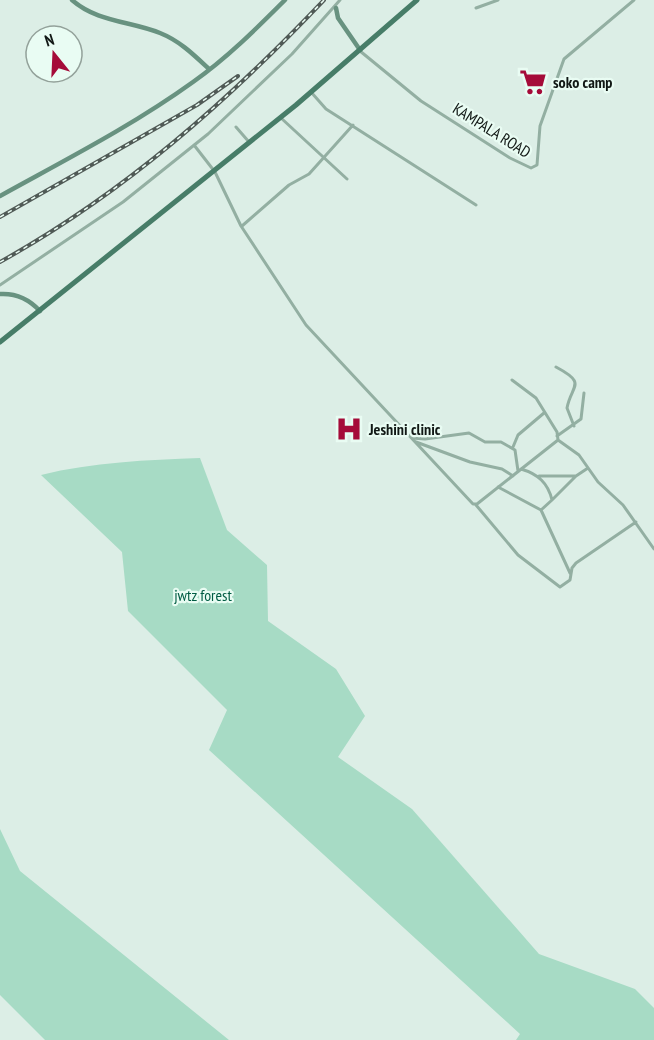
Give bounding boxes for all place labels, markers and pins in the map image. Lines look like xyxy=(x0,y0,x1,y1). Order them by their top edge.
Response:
supermarket icon: soko camp xyxy=(518,67,548,97)
place label: soko camp xyxy=(553,72,613,92)
hospital icon: Jeshini clinic xyxy=(334,414,364,444)
place label: Jeshini clinic xyxy=(368,419,441,439)

